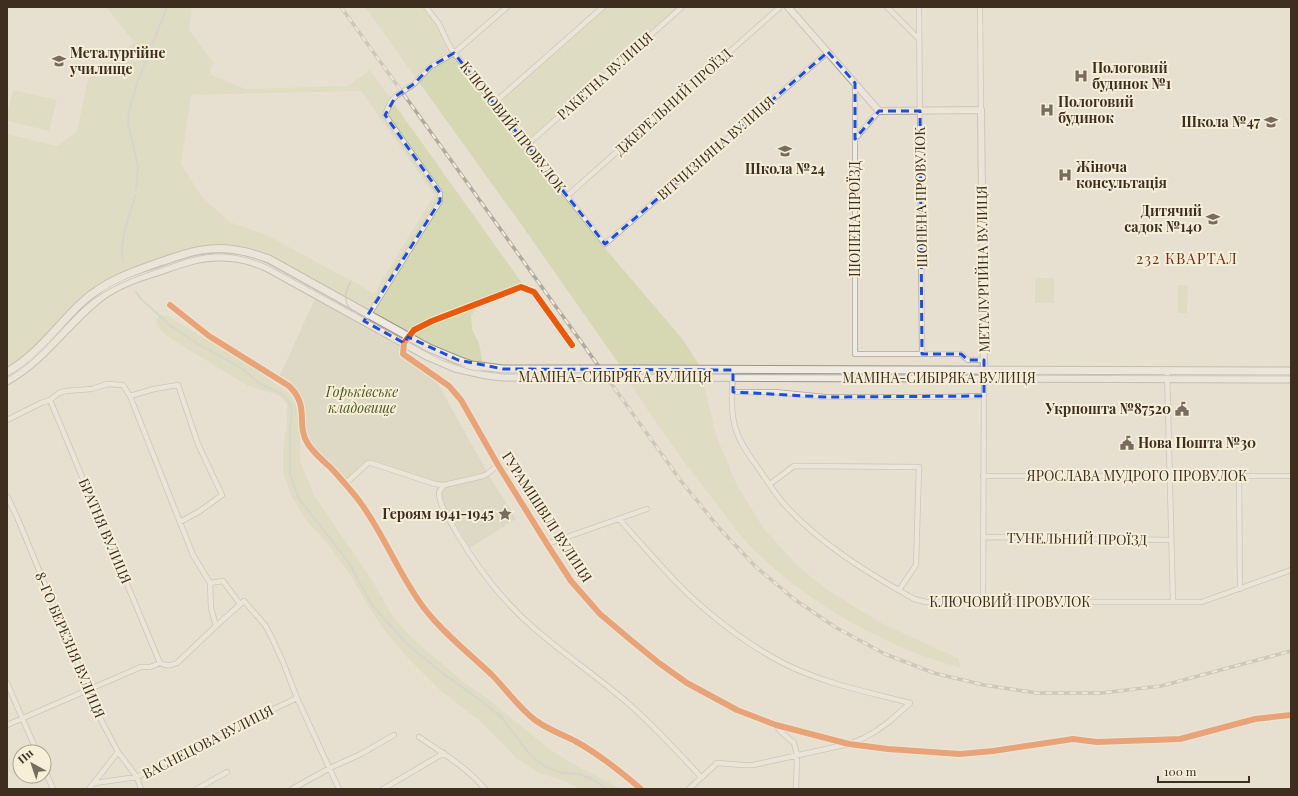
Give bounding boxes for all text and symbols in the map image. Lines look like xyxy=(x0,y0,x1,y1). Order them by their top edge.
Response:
street label: РАКЕТНА ВУЛИЦЯ xyxy=(553,27,657,124)
place label: Металургійне училище xyxy=(69,43,165,78)
street label: ДЖЕРЕЛЬНИЙ ПРОЇЗД xyxy=(610,44,735,159)
school or university icon: Металургійне училище xyxy=(51,53,67,69)
street label: КЛЮЧОВИЙ ПРОВУЛОК xyxy=(456,57,571,197)
place label: Пологовий будинок №1 xyxy=(1092,58,1171,93)
hospital icon: Пологовий будинок №1 xyxy=(1073,68,1089,84)
street label: ВІТЧИЗНЯНА ВУЛИЦЯ xyxy=(653,91,778,204)
place label: Пологовий будинок xyxy=(1058,92,1134,127)
hospital icon: Пологовий будинок xyxy=(1039,102,1055,118)
place label: Школа №47 xyxy=(1181,112,1261,131)
school or university icon: Школа №47 xyxy=(1263,114,1279,130)
street label: ШОПЕНА ПРОВУЛОК xyxy=(910,126,931,268)
school or university icon: Школа №24 xyxy=(777,143,793,159)
place label: Жіноча консультація xyxy=(1075,157,1167,192)
place label: Школа №24 xyxy=(745,159,825,178)
street label: ШОПЕНА ПРОЇЗД xyxy=(845,161,864,277)
hospital icon: Жіноча консультація xyxy=(1057,167,1073,183)
street label: МЕТАЛУРГІЙНА ВУЛИЦЯ xyxy=(972,185,993,353)
place label: Дитячий садок №140 xyxy=(1124,201,1202,236)
school or university icon: Дитячий садок №140 xyxy=(1205,211,1221,227)
district label: 232 КВАРТАЛ xyxy=(1136,248,1238,268)
street label: МАМІНА-СИБІРЯКА ВУЛИЦЯ xyxy=(518,367,712,386)
street label: МАМІНА-СИБІРЯКА ВУЛИЦЯ xyxy=(842,368,1036,387)
park label: Горьківське кладовище xyxy=(325,382,398,417)
place label: Укрпошта №87520 xyxy=(1045,399,1171,418)
public building icon: Укрпошта №87520 xyxy=(1174,401,1190,417)
place label: Нова Пошта №30 xyxy=(1138,433,1256,452)
public building icon: Нова Пошта №30 xyxy=(1119,435,1135,451)
street label: ГУРАМІШВІЛІ ВУЛИЦЯ xyxy=(498,448,597,586)
street label: ЯРОСЛАВА МУДРОГО ПРОВУЛОК xyxy=(1026,466,1248,485)
street label: БРАТНЯ ВУЛИЦЯ xyxy=(75,475,136,587)
place label: Героям 1941-1945 xyxy=(382,504,494,523)
place icon: Героям 1941-1945 xyxy=(497,506,513,522)
street label: ТУНЕЛЬНИЙ ПРОЇЗД xyxy=(1007,528,1147,549)
street label: 8-ГО БЕРЕЗНЯ ВУЛИЦЯ xyxy=(31,569,110,721)
street label: КЛЮЧОВИЙ ПРОВУЛОК xyxy=(929,592,1091,611)
street label: ВАСНЕЦОВА ВУЛИЦЯ xyxy=(139,700,277,783)
north arrow xyxy=(12,744,52,784)
text: Пн xyxy=(14,745,36,767)
scale bar xyxy=(1158,758,1249,784)
text: 100 m xyxy=(1164,763,1197,779)

